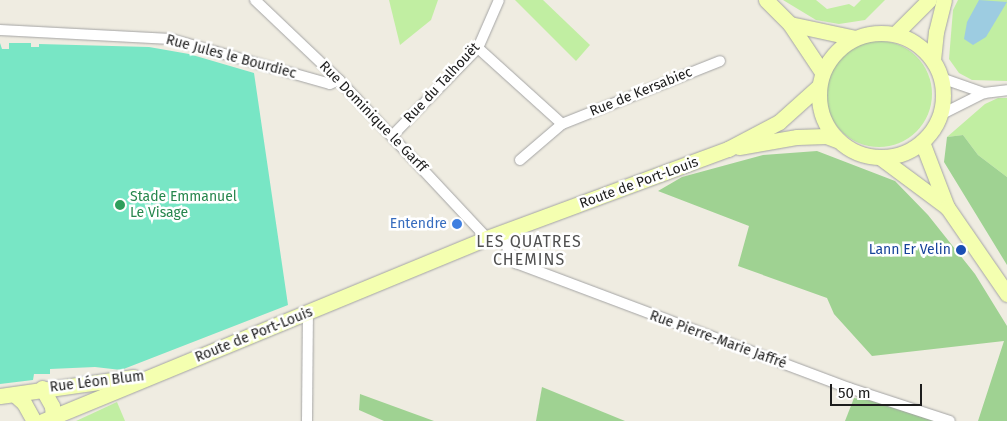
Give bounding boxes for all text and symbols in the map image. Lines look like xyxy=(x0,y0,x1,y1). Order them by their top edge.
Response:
street label: Rue Jules le Bourdiec xyxy=(164,32,298,82)
street label: Rue du Talhouët xyxy=(401,39,483,127)
street label: Rue Dominique le Garff xyxy=(316,58,430,176)
street label: Rue de Kersabiec xyxy=(587,64,695,120)
street label: Route de Port-Louis xyxy=(577,154,701,212)
place label: Stade Emmanuel Le Visage xyxy=(130,189,237,222)
marker: Stade Emmanuel Le Visage xyxy=(114,199,126,211)
place label: Entendre xyxy=(390,216,447,232)
marker: Entendre xyxy=(451,218,463,230)
district label: LES QUATRES CHEMINS xyxy=(475,232,583,270)
place label: Lann Er Velin xyxy=(869,242,951,258)
marker: Lann Er Velin xyxy=(955,244,967,256)
street label: Route de Port-Louis xyxy=(193,304,315,366)
street label: Rue Pierre-Marie Jaffré xyxy=(647,307,789,373)
street label: Rue Léon Blum xyxy=(49,368,145,396)
scale bar xyxy=(832,374,924,406)
text: 50 m xyxy=(838,384,871,402)

